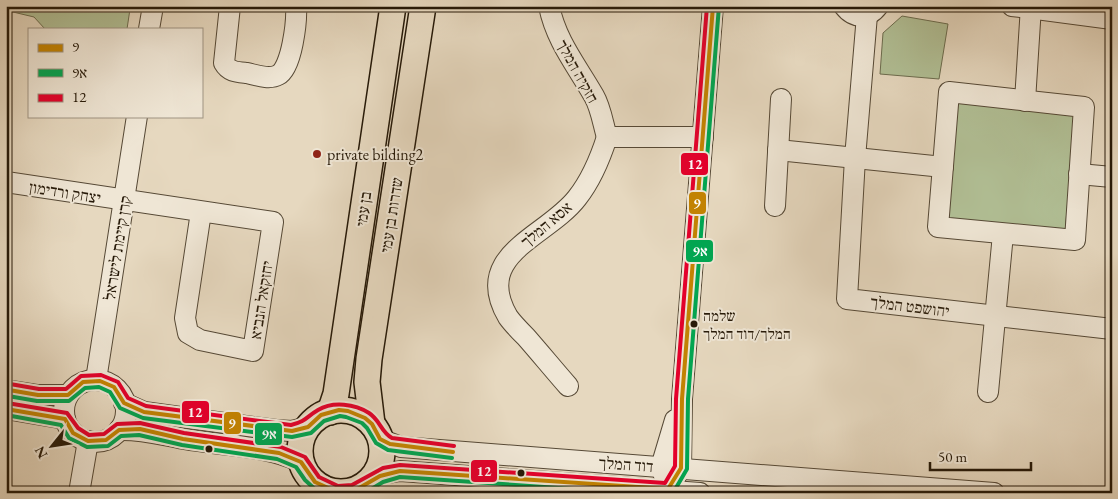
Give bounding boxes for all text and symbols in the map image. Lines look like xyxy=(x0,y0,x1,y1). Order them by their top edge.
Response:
legend xyxy=(28,28,202,118)
street label: חזקיה המלך xyxy=(552,36,604,107)
text: 9 xyxy=(72,37,79,56)
text: 9א xyxy=(72,63,87,82)
text: 12 xyxy=(72,87,87,106)
place label: private bilding2 xyxy=(327,144,424,165)
marker: private bilding2 xyxy=(311,148,323,160)
line badge: 12 xyxy=(680,152,709,176)
text: 12 xyxy=(688,155,703,173)
street label: יצחק ורדימון xyxy=(28,176,102,209)
street label: שדרות בן עמי xyxy=(375,176,408,254)
street label: בן עמי xyxy=(351,190,376,228)
line badge: 9 xyxy=(688,191,707,215)
street label: קרן קיימת לישראל xyxy=(99,194,136,302)
text: 9 xyxy=(693,194,701,212)
street label: אסא המלך xyxy=(516,197,576,252)
line badge: 9א xyxy=(685,239,714,263)
text: 9א xyxy=(692,242,708,260)
street label: יחזקאל הנביא xyxy=(245,259,278,341)
street label: יהושפט המלך xyxy=(869,291,951,322)
place label: שלמה המלך/דוד המלך xyxy=(703,306,791,343)
marker: שלמה המלך/דוד המלך xyxy=(689,319,699,329)
line badge: 12 xyxy=(181,400,210,424)
text: 12 xyxy=(188,403,203,421)
line badge: 9 xyxy=(223,411,242,435)
text: 9 xyxy=(228,414,236,432)
north arrow xyxy=(28,422,78,472)
line badge: 9א xyxy=(254,422,283,446)
text: 9א xyxy=(261,425,277,443)
scale bar xyxy=(930,439,1032,471)
text: N xyxy=(30,443,51,462)
unlabelled marker xyxy=(204,444,214,454)
text: 50 m xyxy=(938,447,967,466)
street label: דוד המלך xyxy=(598,452,654,477)
line badge: 12 xyxy=(470,459,498,483)
text: 12 xyxy=(477,462,492,480)
unlabelled marker xyxy=(516,468,526,478)

